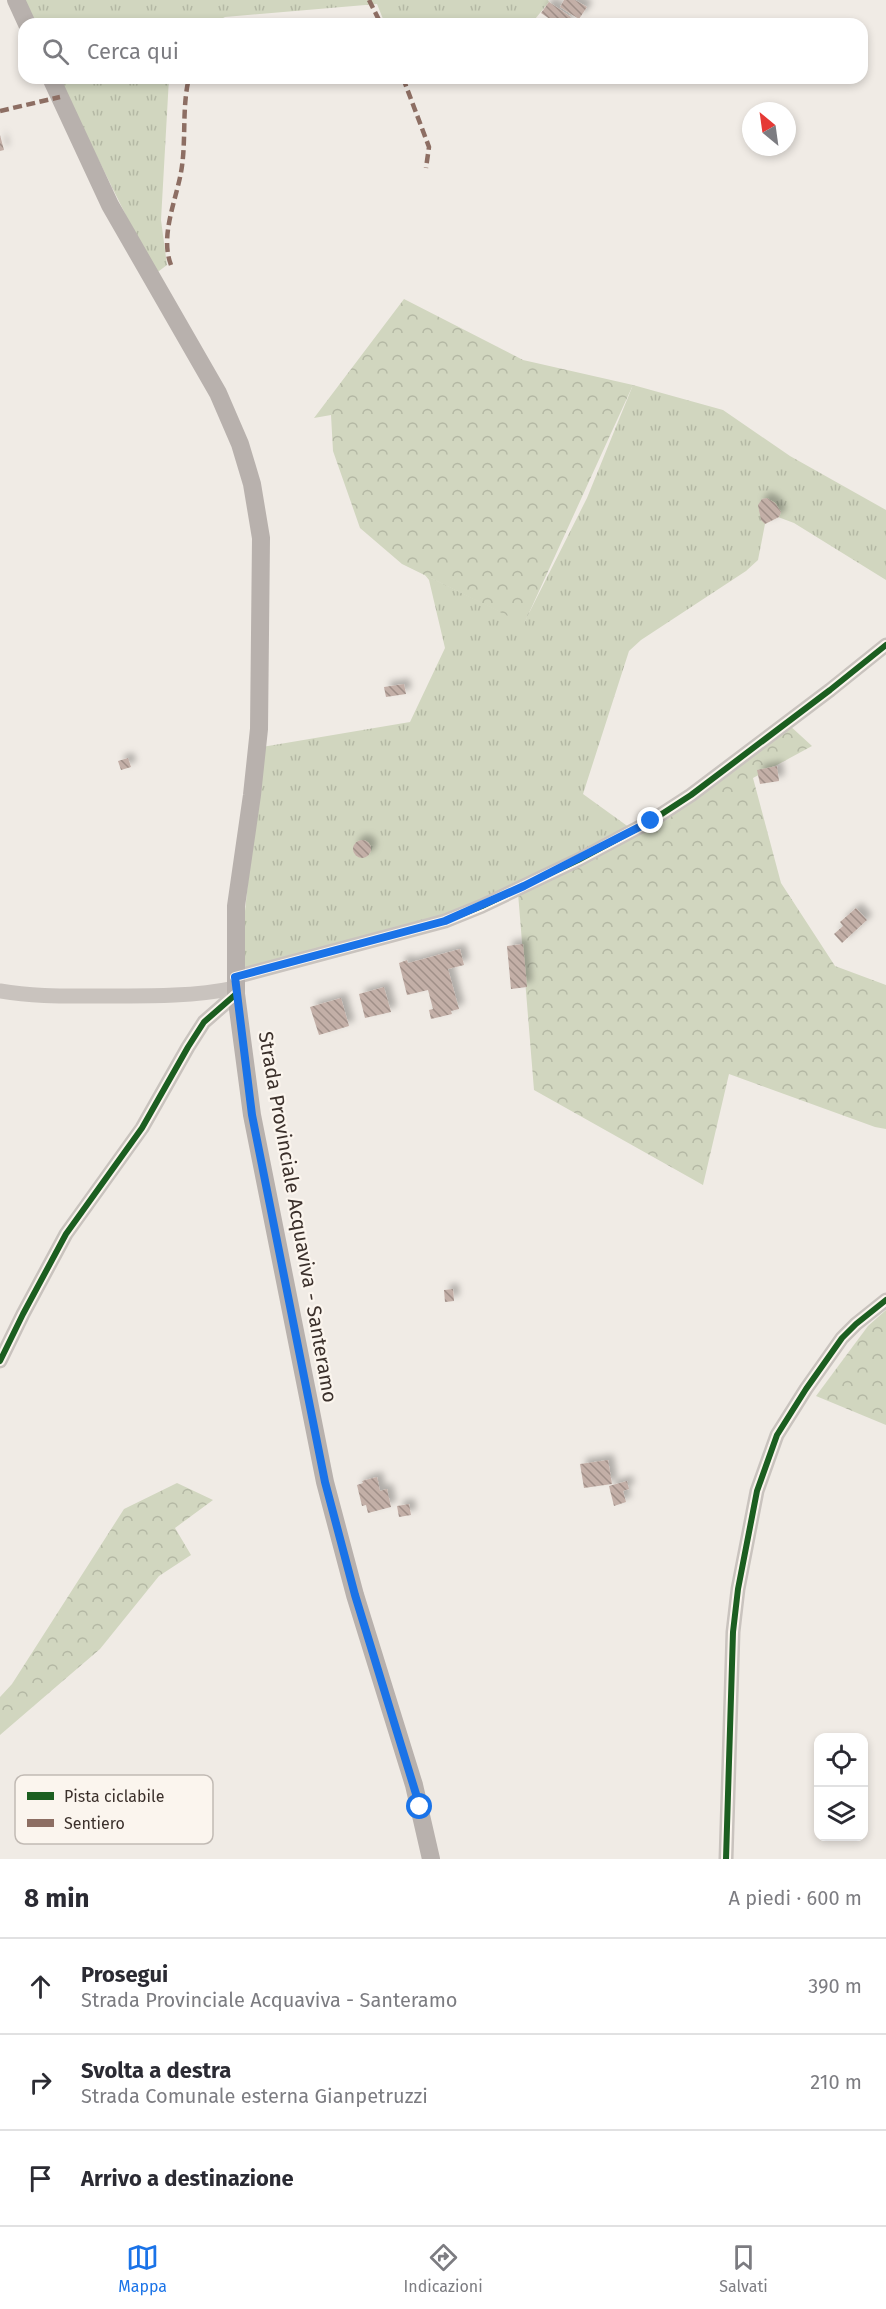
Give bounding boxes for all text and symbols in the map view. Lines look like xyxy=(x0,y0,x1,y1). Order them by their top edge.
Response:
search box xyxy=(18,18,868,84)
icon: search xyxy=(39,35,72,68)
text: Cerca qui xyxy=(87,38,179,65)
north arrow xyxy=(742,102,796,156)
route end xyxy=(637,807,663,833)
street label: Strada Provinciale Acquaviva - Santeramo xyxy=(253,1030,343,1404)
map controls xyxy=(814,1733,868,1841)
button: locate xyxy=(814,1733,868,1787)
legend xyxy=(15,1775,213,1844)
text: Pista ciclabile xyxy=(64,1787,164,1806)
button: layers xyxy=(814,1787,868,1841)
route start xyxy=(406,1793,432,1819)
text: Sentiero xyxy=(64,1814,125,1833)
text: 8 min xyxy=(24,1883,90,1914)
text: A piedi · 600 m xyxy=(728,1886,862,1910)
text: Prosegui xyxy=(81,1961,168,1988)
icon: ahead xyxy=(24,1970,57,2003)
text: 390 m xyxy=(808,1974,862,1998)
text: Strada Provinciale Acquaviva - Santeramo xyxy=(81,1988,458,2012)
text: Svolta a destra xyxy=(81,2057,231,2084)
icon: right xyxy=(24,2066,57,2099)
text: 210 m xyxy=(810,2070,862,2094)
text: Strada Comunale esterna Gianpetruzzi xyxy=(81,2084,428,2108)
icon: arrive xyxy=(24,2162,57,2195)
text: Arrivo a destinazione xyxy=(81,2165,294,2192)
tab: Mappa xyxy=(118,2241,167,2296)
tab: Indicazioni xyxy=(404,2241,483,2296)
tab: Salvati xyxy=(719,2241,768,2296)

